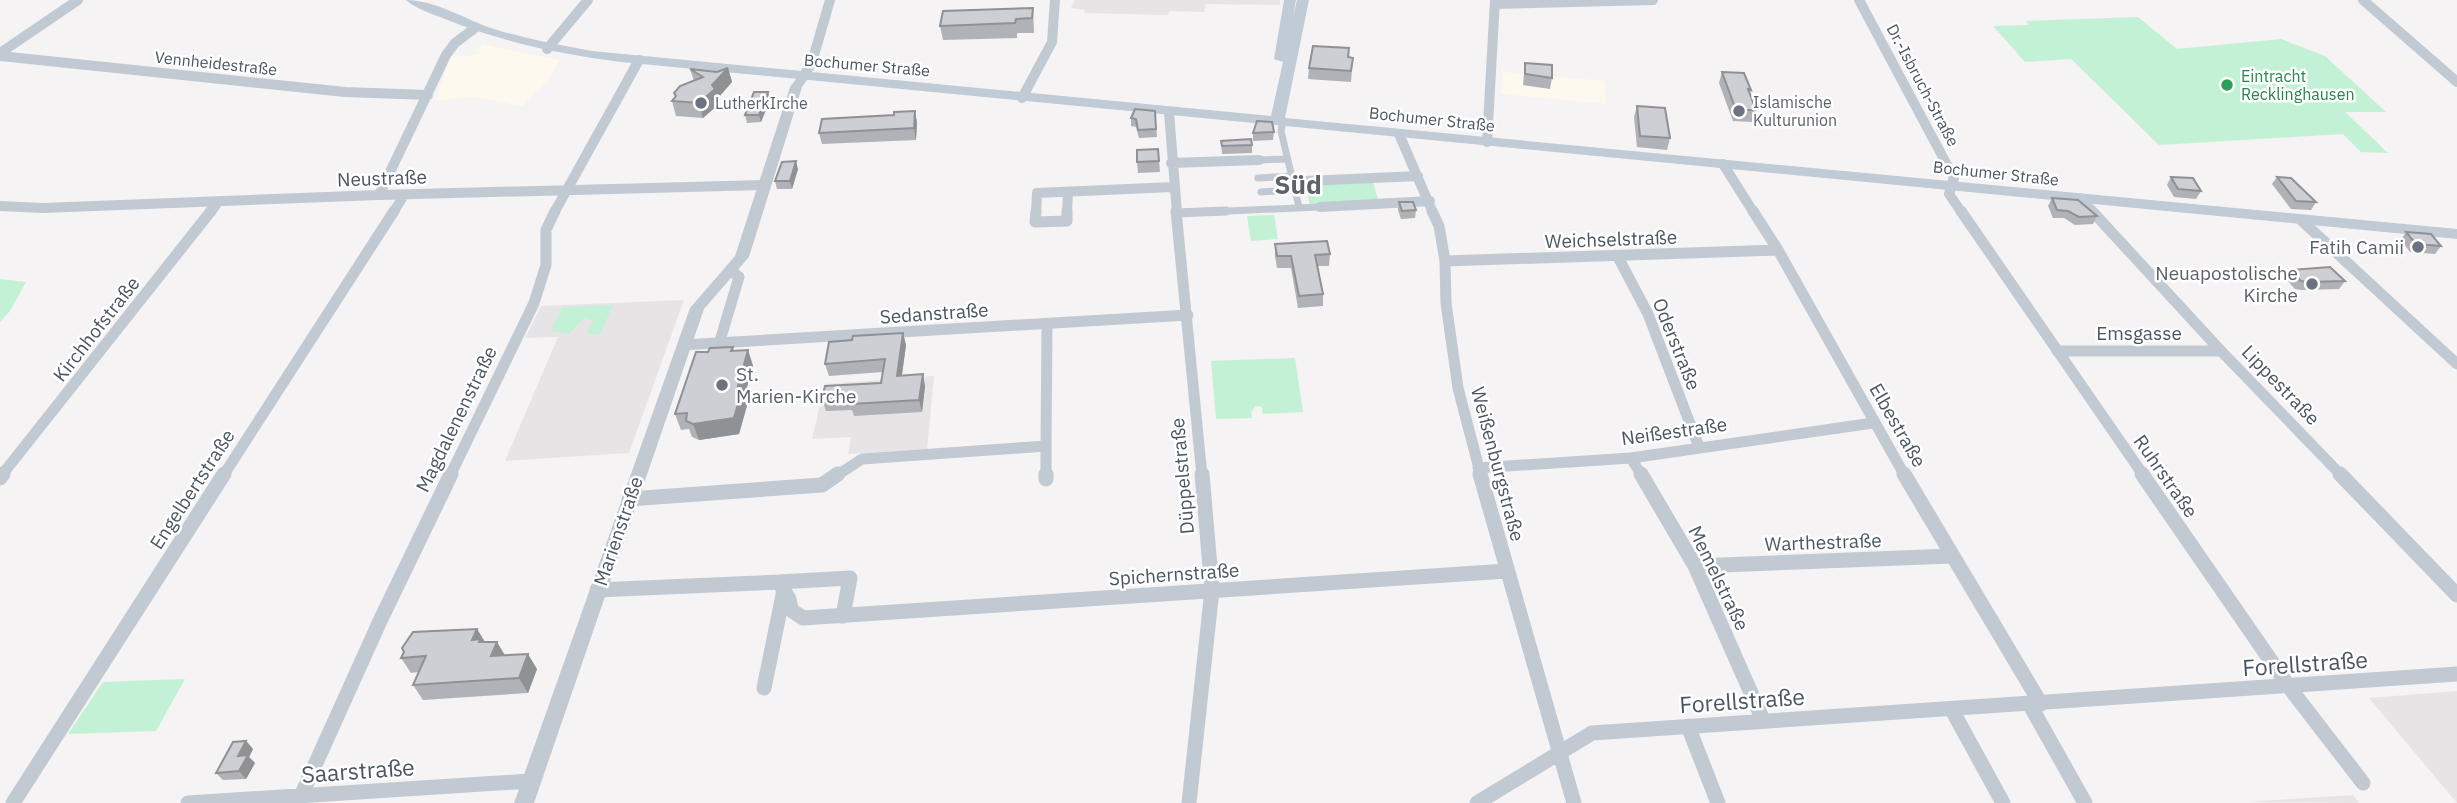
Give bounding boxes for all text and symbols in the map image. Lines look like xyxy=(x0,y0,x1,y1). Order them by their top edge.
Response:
street label: Dr.-Isbruch-Straße xyxy=(1882,20,1964,150)
street label: Vennheidestraße xyxy=(154,47,278,79)
street label: Bochumer Straße xyxy=(803,50,931,80)
place label: Eintracht Recklinghausen xyxy=(2241,66,2355,104)
marker: Eintracht Recklinghausen xyxy=(2219,77,2235,93)
place label: Islamische Kulturunion xyxy=(1753,92,1837,130)
place label: LutherkIrche xyxy=(715,93,808,113)
marker: LutherkIrche xyxy=(693,95,709,111)
street label: Bochumer Straße xyxy=(1368,102,1496,136)
marker: Islamische Kulturunion xyxy=(1731,103,1747,119)
street label: Bochumer Straße xyxy=(1932,156,2060,190)
street label: Neustraße xyxy=(337,164,427,192)
district label: Süd xyxy=(1274,167,1322,201)
street label: Weichselstraße xyxy=(1544,225,1678,253)
place label: Fatih Camii xyxy=(2309,235,2404,259)
marker: Fatih Camii xyxy=(2410,239,2426,255)
place label: Neuapostolische Kirche xyxy=(2155,261,2298,307)
street label: Kirchhofstraße xyxy=(47,272,145,386)
marker: Neuapostolische Kirche xyxy=(2304,276,2320,292)
street label: Oderstraße xyxy=(1648,294,1706,394)
street label: Sedanstraße xyxy=(879,297,989,329)
street label: Emsgasse xyxy=(2096,321,2182,345)
street label: Lippestraße xyxy=(2237,340,2325,430)
street label: Magdalenenstraße xyxy=(410,342,502,496)
place label: St. Marien-Kirche xyxy=(736,362,857,408)
marker: St. Marien-Kirche xyxy=(714,377,730,393)
street label: Elbestraße xyxy=(1864,379,1932,471)
street label: Weißenburgstraße xyxy=(1466,384,1530,544)
street label: Neißestraße xyxy=(1620,412,1728,450)
street label: Düppelstraße xyxy=(1165,417,1199,535)
street label: Engelbertstraße xyxy=(144,425,240,553)
street label: Ruhrstraße xyxy=(2129,430,2203,522)
street label: Marienstraße xyxy=(588,473,648,589)
street label: Memelstraße xyxy=(1683,522,1755,634)
street label: Warthestraße xyxy=(1764,528,1882,556)
street label: Spichernstraße xyxy=(1108,557,1240,591)
street label: Forellstraße xyxy=(2241,644,2369,682)
street label: Forellstraße xyxy=(1678,681,1806,719)
street label: Saarstraße xyxy=(300,751,416,789)

